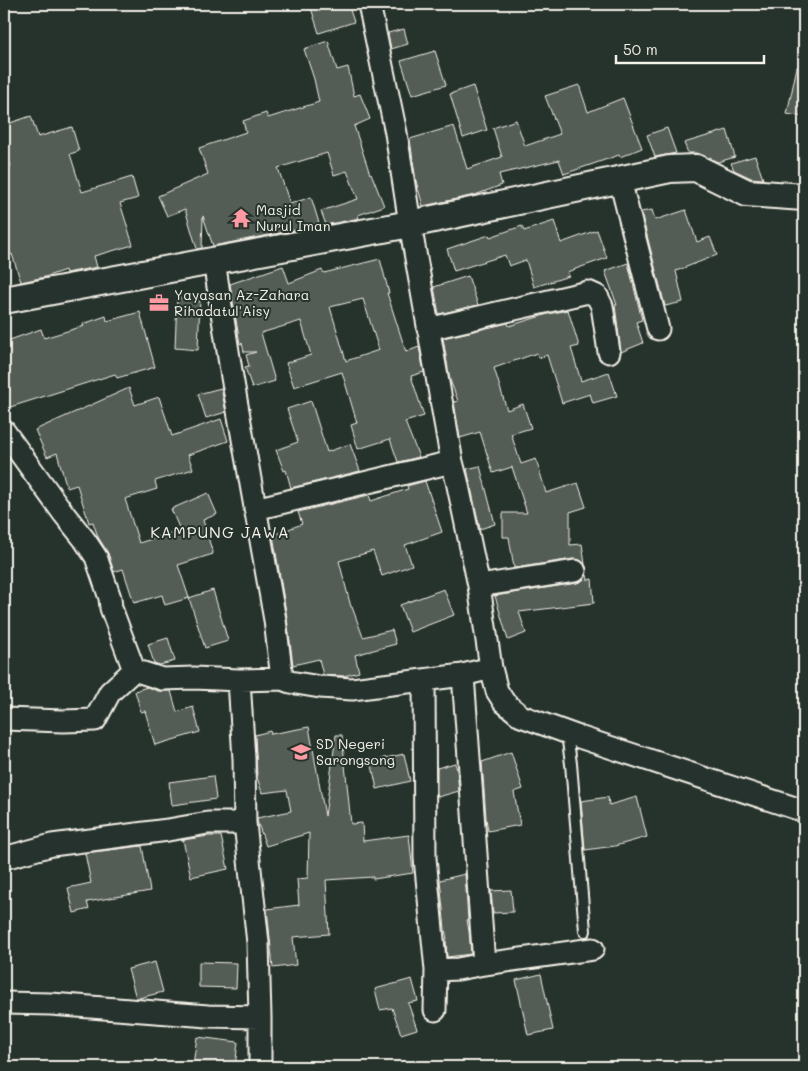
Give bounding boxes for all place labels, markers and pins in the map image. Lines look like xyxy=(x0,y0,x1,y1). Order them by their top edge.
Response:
place label: Masjid Nurul Iman xyxy=(256,200,330,235)
temple icon: Masjid Nurul Iman xyxy=(230,207,252,229)
place label: Yayasan Az-Zahara Rihadatul'Aisy xyxy=(174,285,310,320)
office icon: Yayasan Az-Zahara Rihadatul'Aisy xyxy=(148,292,170,314)
place label: SD Negeri Sarongsong xyxy=(316,734,395,769)
school or university icon: SD Negeri Sarongsong xyxy=(290,741,312,763)

